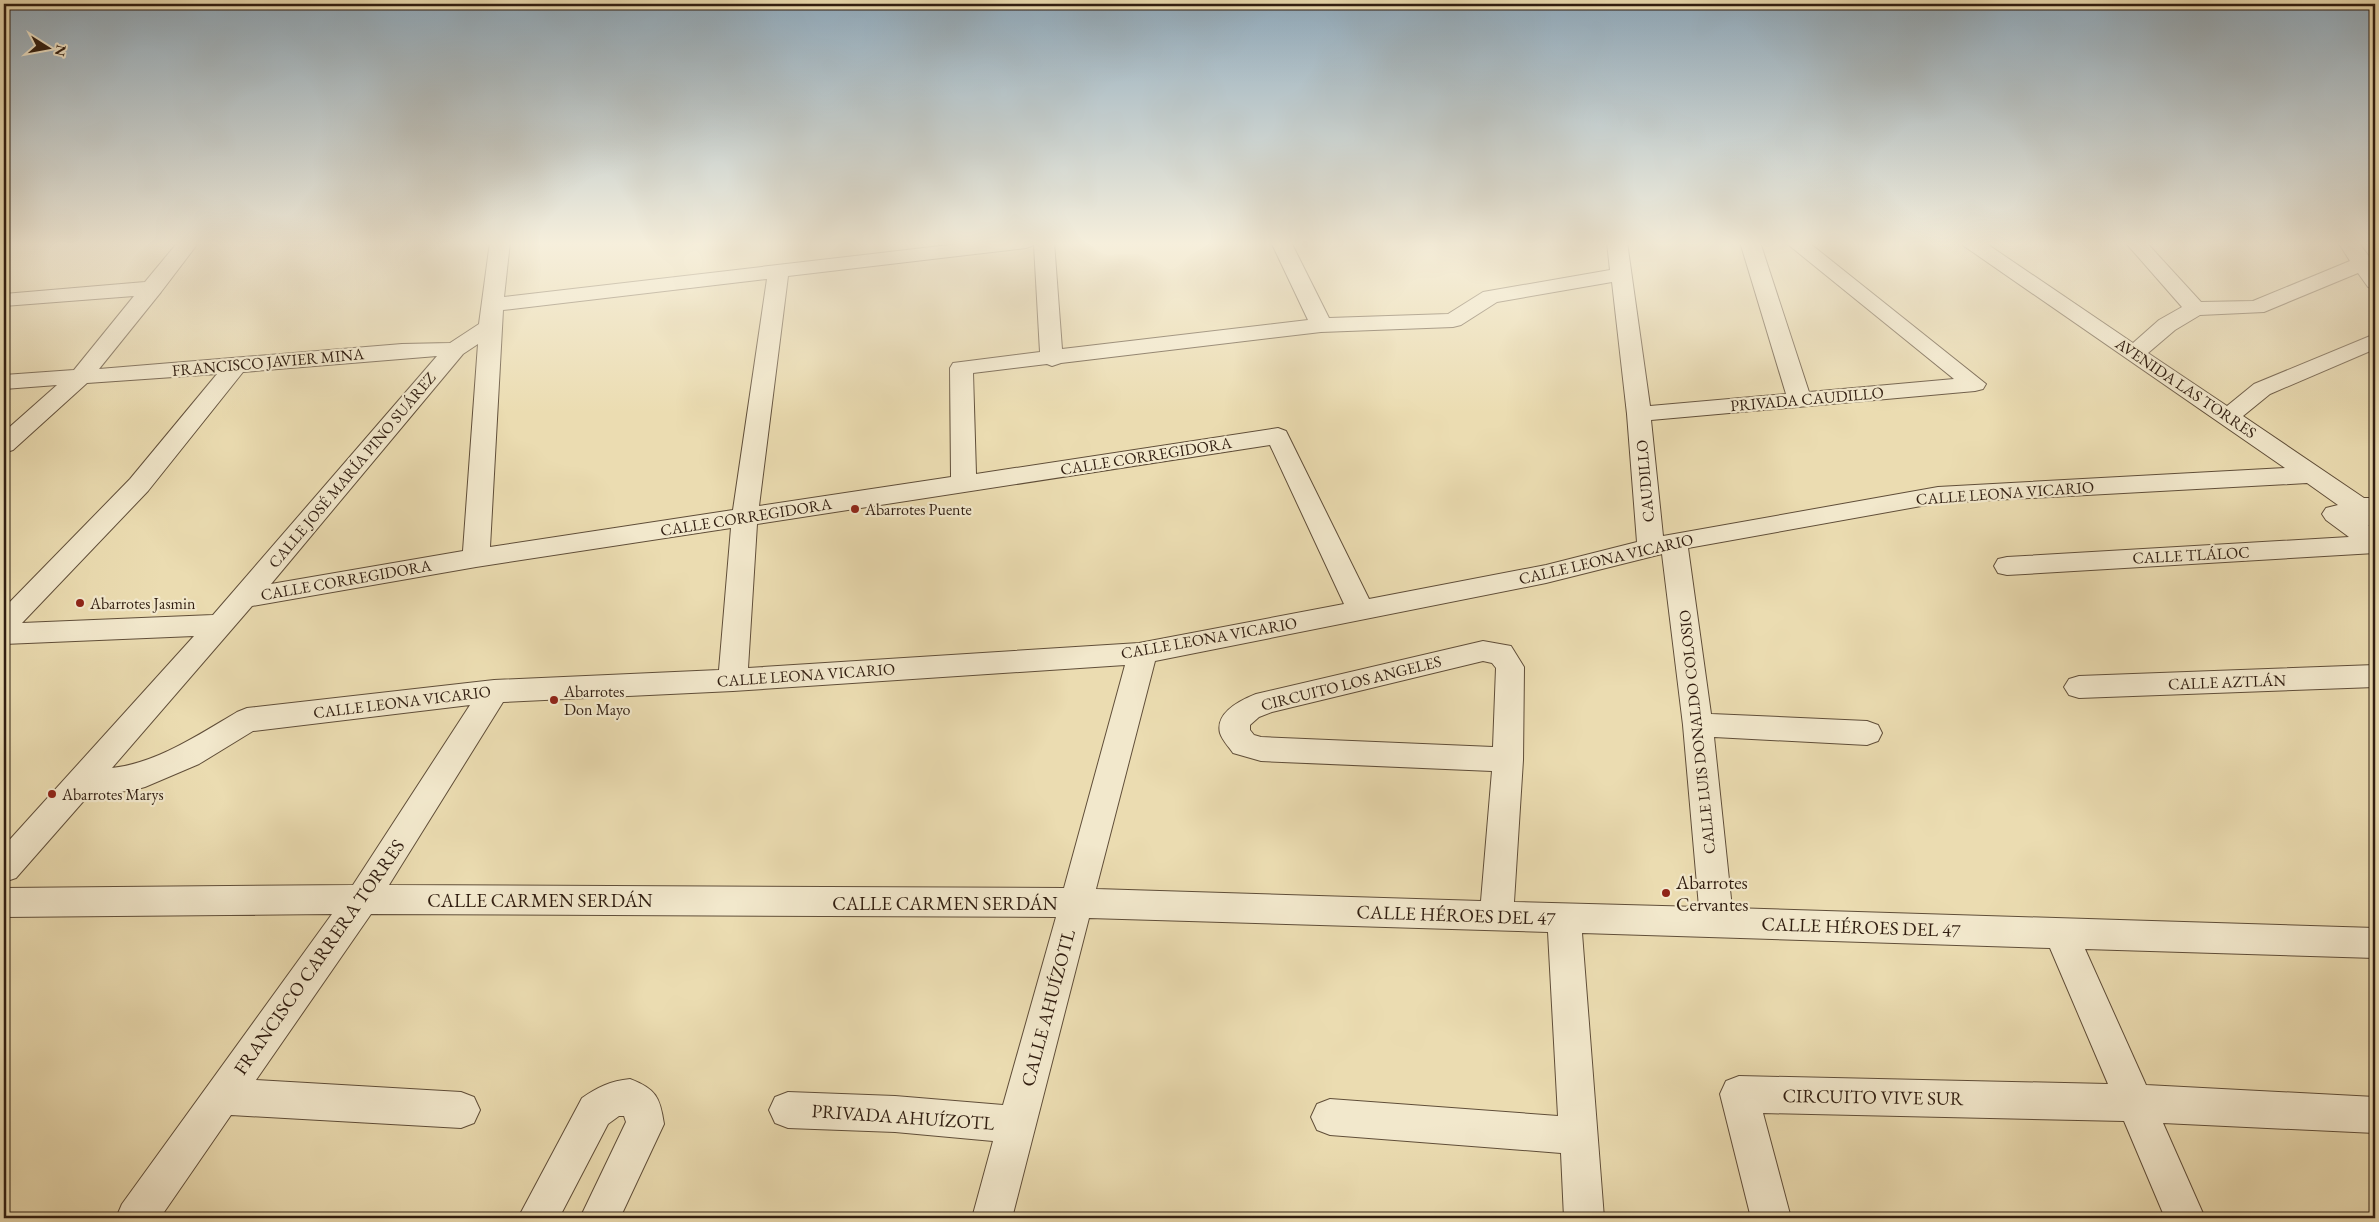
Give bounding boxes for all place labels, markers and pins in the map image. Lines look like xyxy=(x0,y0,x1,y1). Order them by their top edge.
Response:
place label: Abarrotes Puente xyxy=(864,499,972,520)
marker: Abarrotes Puente xyxy=(849,503,861,515)
place label: Abarrotes Jasmin xyxy=(89,593,196,614)
marker: Abarrotes Jasmin xyxy=(74,597,86,609)
place label: Abarrotes Don Mayo xyxy=(563,681,631,720)
marker: Abarrotes Don Mayo xyxy=(548,694,560,706)
place label: Abarrotes Marys xyxy=(61,784,164,805)
marker: Abarrotes Marys xyxy=(46,788,58,800)
place label: Abarrotes Cervantes xyxy=(1675,870,1748,917)
marker: Abarrotes Cervantes xyxy=(1660,887,1672,899)

